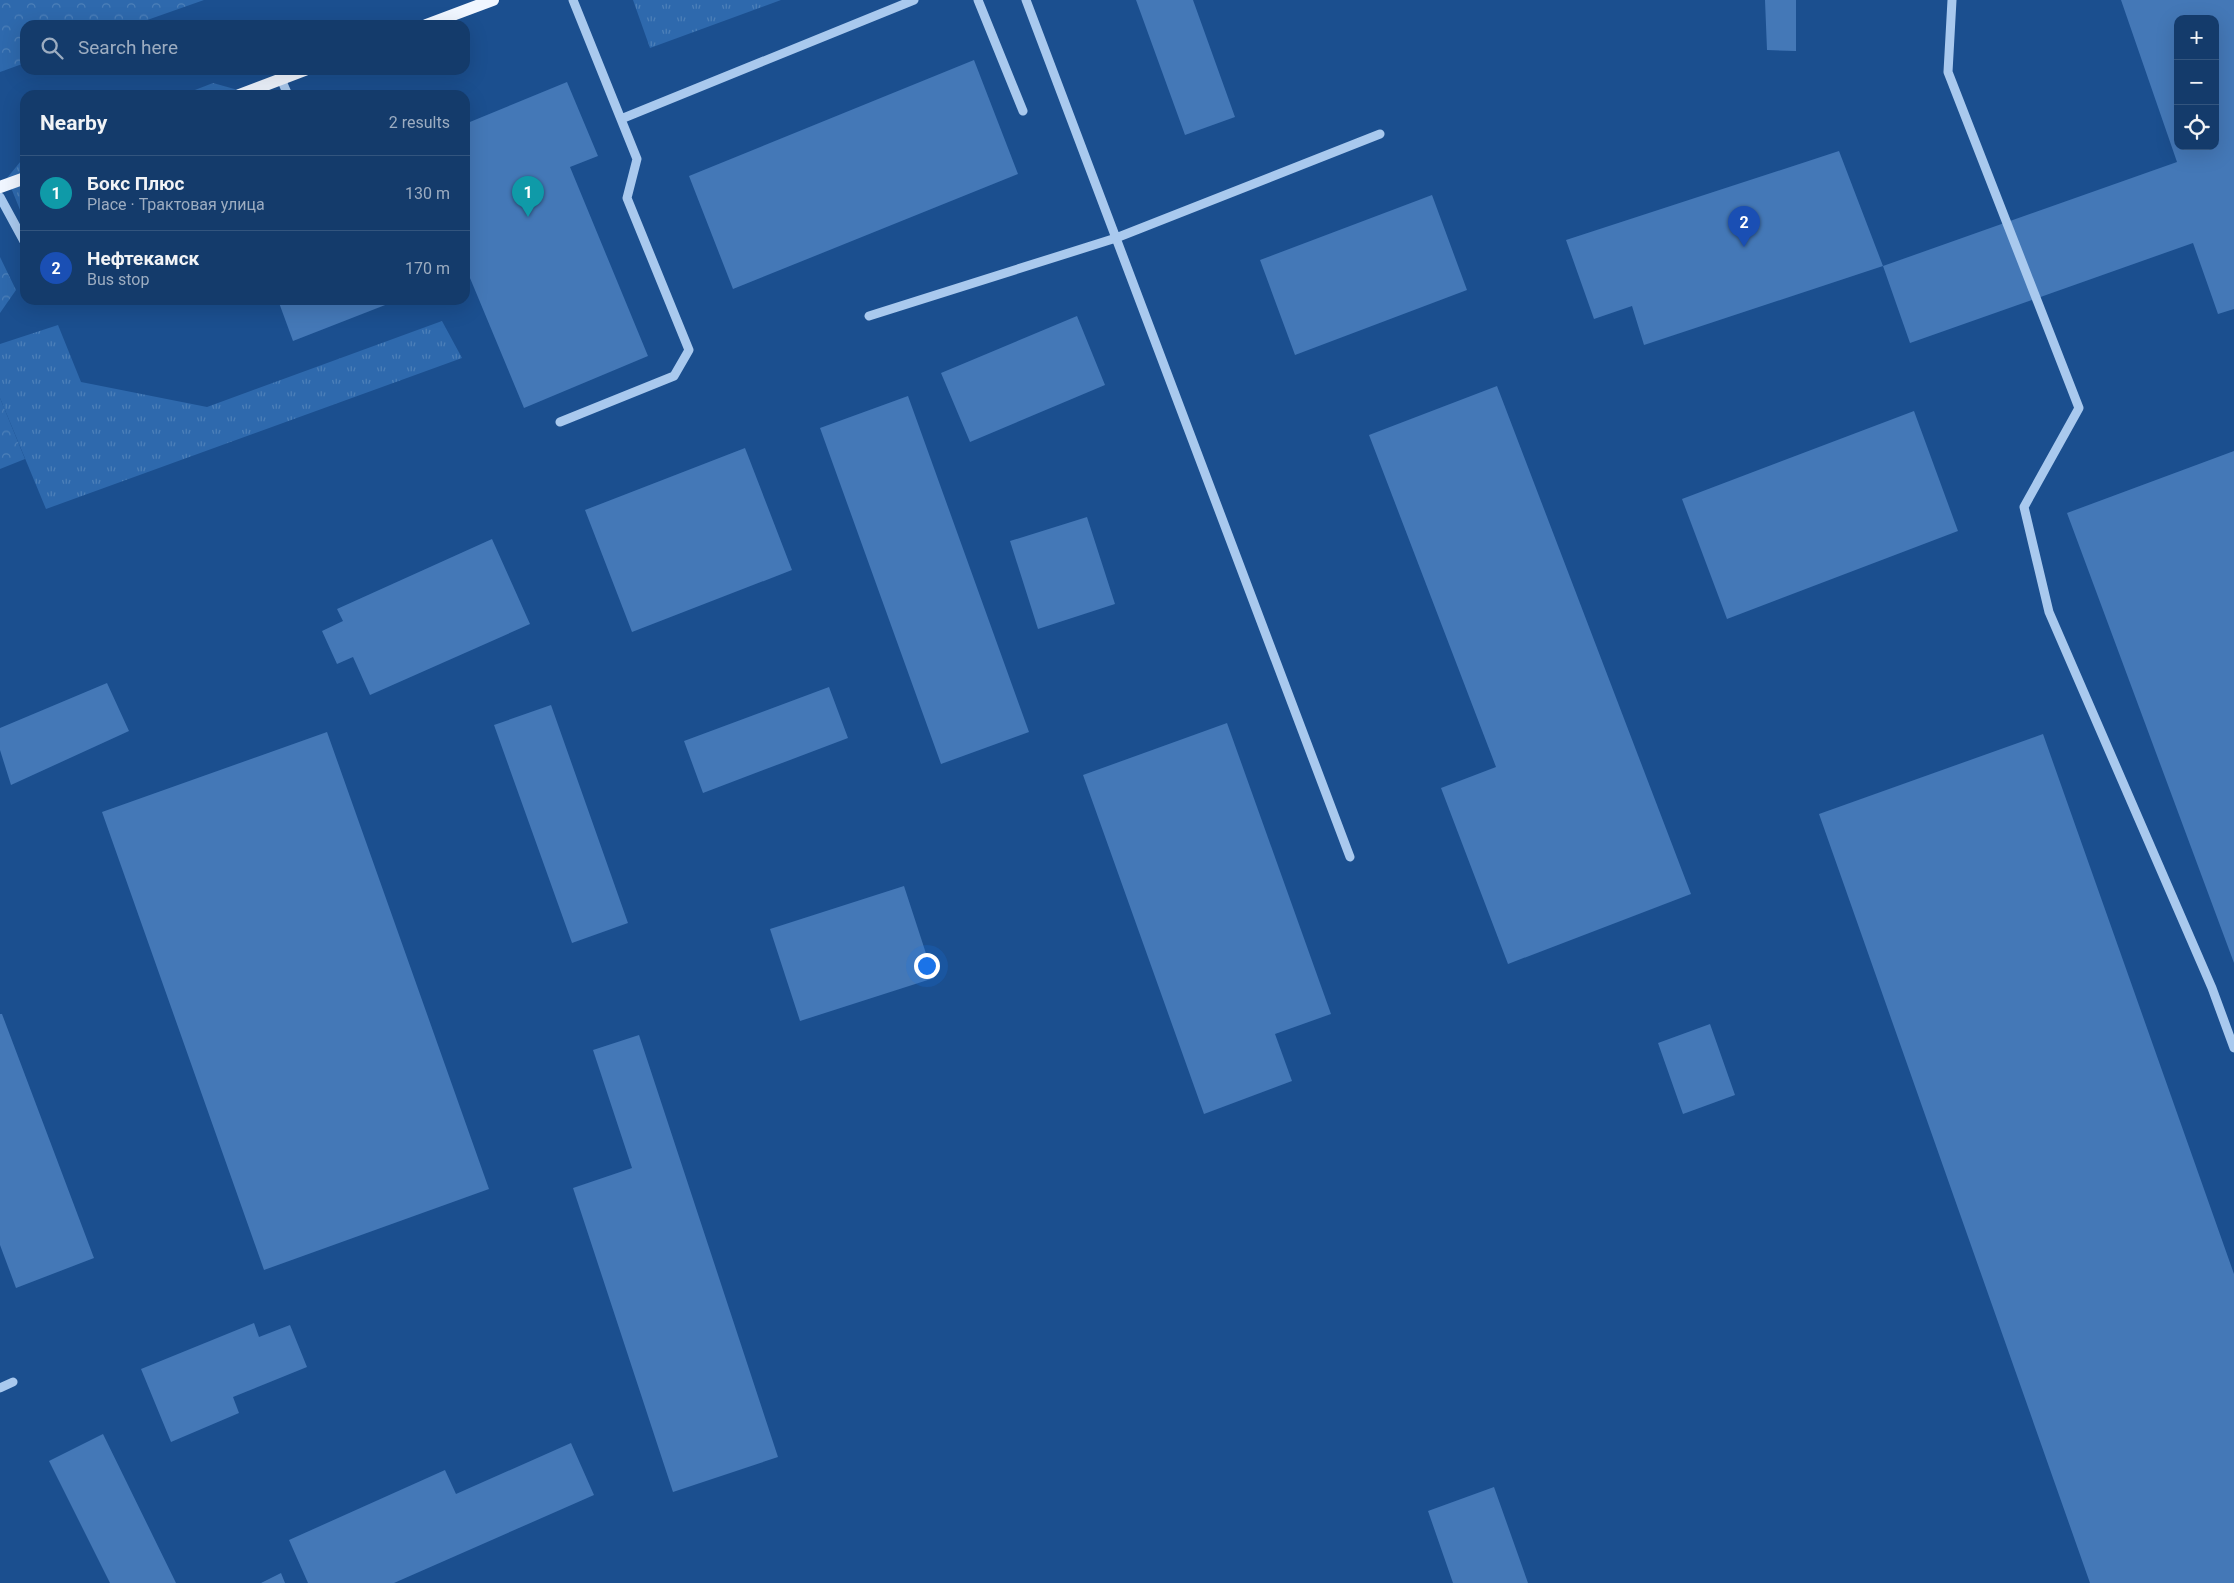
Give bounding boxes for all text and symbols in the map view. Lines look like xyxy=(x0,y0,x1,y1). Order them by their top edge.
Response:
map controls xyxy=(2174,15,2219,150)
button: + xyxy=(2174,15,2219,60)
search box xyxy=(20,20,470,75)
icon: search xyxy=(38,34,66,62)
text: Search here xyxy=(78,36,178,59)
button: − xyxy=(2174,60,2219,105)
button: locate xyxy=(2174,105,2219,150)
text: Nearby xyxy=(40,111,107,135)
text: 2 results xyxy=(389,113,450,132)
text: Бокс Плюс xyxy=(87,172,184,195)
pin: 1 xyxy=(512,176,544,217)
text: 1 xyxy=(51,184,61,203)
text: 130 m xyxy=(405,184,450,203)
text: Place · Трактовая улица xyxy=(87,195,265,214)
pin: 2 xyxy=(1728,206,1760,247)
text: Нефтекамск xyxy=(87,247,199,270)
text: 2 xyxy=(51,259,61,278)
text: 170 m xyxy=(405,259,450,278)
text: Bus stop xyxy=(87,270,149,289)
your location xyxy=(914,953,940,979)

